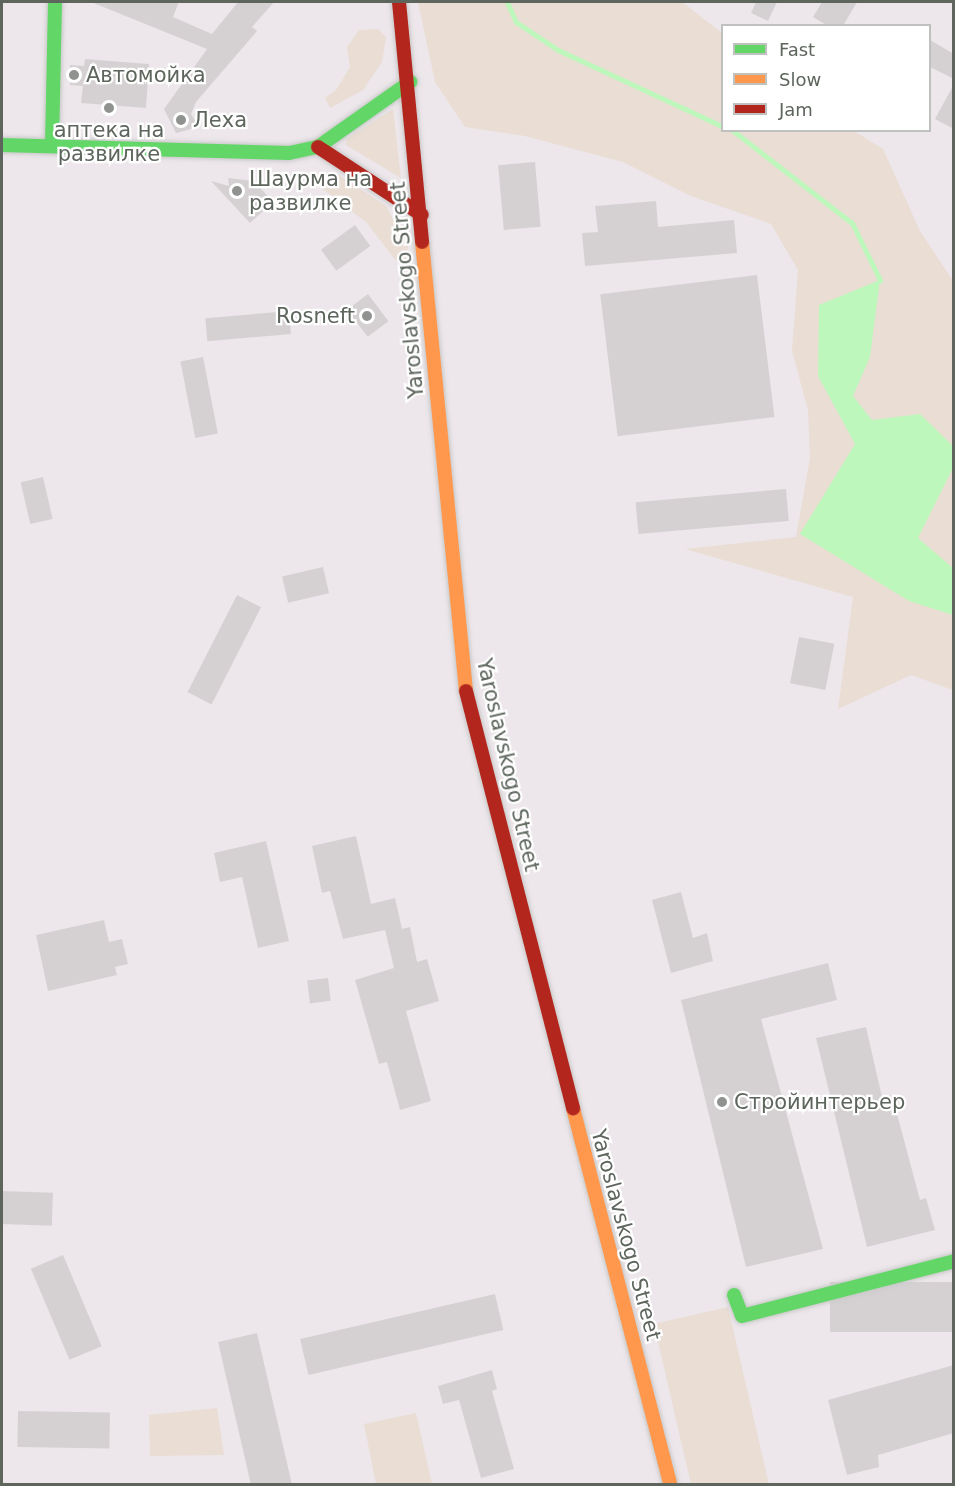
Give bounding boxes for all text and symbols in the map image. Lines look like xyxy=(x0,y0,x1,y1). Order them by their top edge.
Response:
legend xyxy=(721,24,931,132)
text: Fast xyxy=(779,39,815,60)
place label: Автомойка xyxy=(86,62,206,88)
marker: Автомойка xyxy=(67,68,81,82)
text: Slow xyxy=(779,69,821,90)
text: Jam xyxy=(779,99,813,120)
marker: аптека на развилке xyxy=(102,101,116,115)
place label: Леха xyxy=(193,107,247,133)
marker: Леха xyxy=(174,113,188,127)
place label: аптека на развилке xyxy=(54,117,164,167)
place label: Шаурма на развилке xyxy=(249,166,372,216)
street label: Yaroslavskogo Street xyxy=(385,180,429,400)
marker: Шаурма на развилке xyxy=(230,184,244,198)
place label: Rosneft xyxy=(276,303,355,329)
marker: Rosneft xyxy=(360,309,374,323)
street label: Yaroslavskogo Street xyxy=(471,656,545,874)
place label: Стройинтерьер xyxy=(734,1089,905,1115)
marker: Стройинтерьер xyxy=(715,1095,729,1109)
street label: Yaroslavskogo Street xyxy=(586,1127,666,1343)

